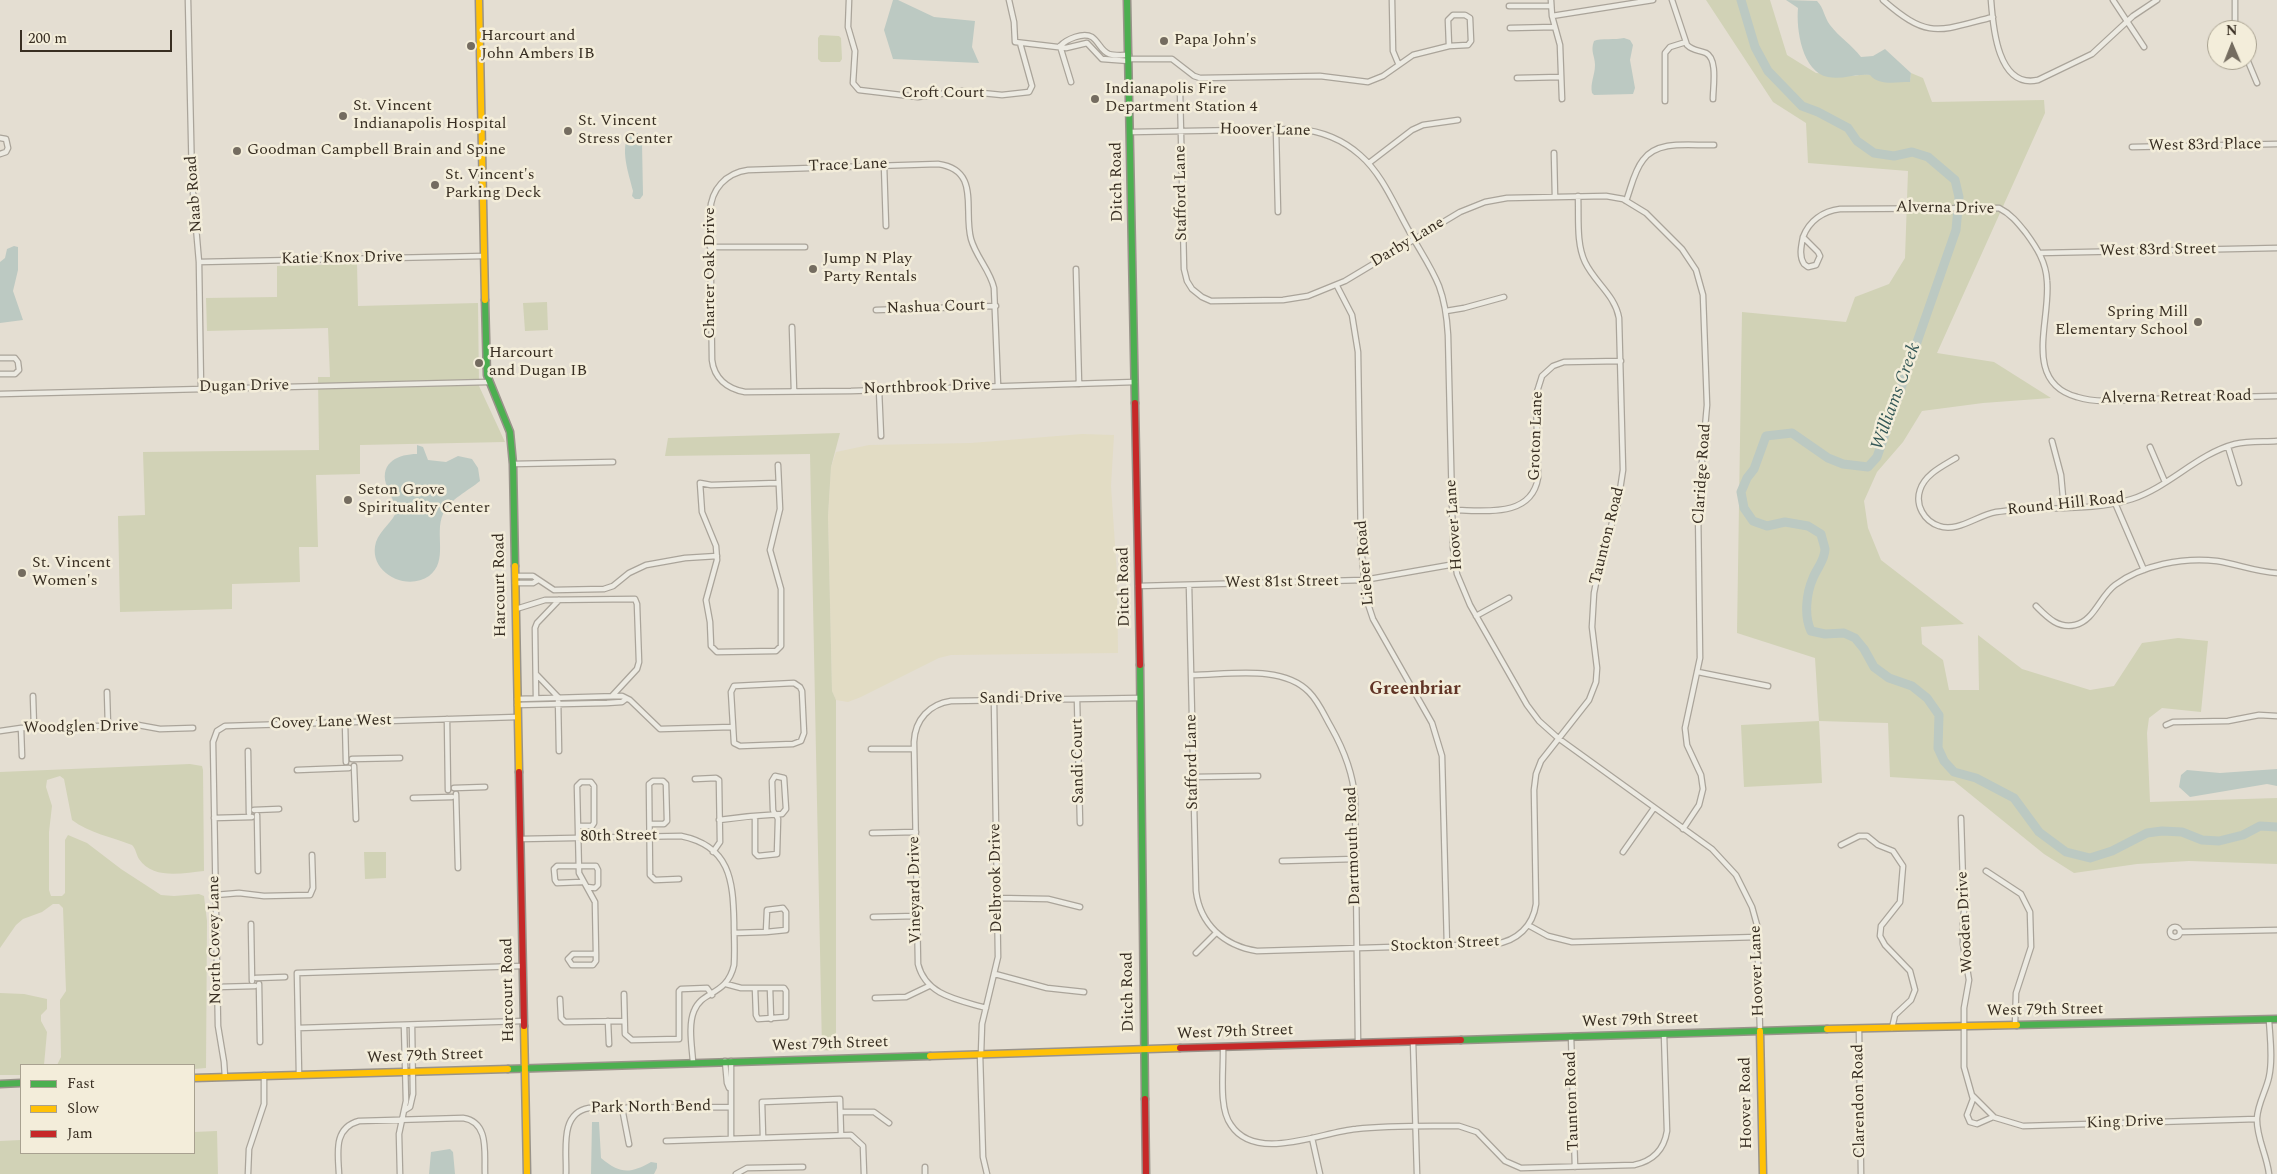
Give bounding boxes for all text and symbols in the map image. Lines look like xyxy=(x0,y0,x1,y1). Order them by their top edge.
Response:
scale bar xyxy=(22,20,175,52)
north arrow xyxy=(2207,20,2257,70)
text: N xyxy=(2226,20,2238,41)
text: 200 m xyxy=(28,27,67,50)
place label: Harcourt and John Ambers IB xyxy=(481,27,595,65)
place label: Papa John's xyxy=(1174,31,1257,51)
marker: Papa John's xyxy=(1158,35,1170,47)
marker: Harcourt and John Ambers IB xyxy=(465,40,477,52)
place label: Indianapolis Fire Department Station 4 xyxy=(1105,80,1258,118)
street label: Croft Court xyxy=(902,84,984,104)
marker: Indianapolis Fire Department Station 4 xyxy=(1089,93,1101,105)
place label: St. Vincent Indianapolis Hospital xyxy=(353,97,507,135)
marker: St. Vincent Indianapolis Hospital xyxy=(337,110,349,122)
place label: St. Vincent Stress Center xyxy=(578,112,673,150)
street label: Hoover Lane xyxy=(1219,121,1311,141)
marker: St. Vincent Stress Center xyxy=(562,125,574,137)
street label: West 83rd Place xyxy=(2148,135,2262,157)
place label: Goodman Campbell Brain and Spine xyxy=(247,141,506,161)
street label: Ditch Road xyxy=(1108,142,1128,222)
marker: Goodman Campbell Brain and Spine xyxy=(231,145,243,157)
street label: Stafford Lane xyxy=(1172,145,1192,241)
street label: Naab Road xyxy=(183,155,207,233)
street label: Trace Lane xyxy=(808,155,888,177)
place label: St. Vincent's Parking Deck xyxy=(445,166,541,204)
marker: St. Vincent's Parking Deck xyxy=(429,179,441,191)
street label: Alverna Drive xyxy=(1896,199,1994,219)
street label: Charter Oak Drive xyxy=(701,207,721,339)
street label: Darby Lane xyxy=(1368,214,1448,272)
street label: West 83rd Street xyxy=(2099,240,2217,262)
street label: Katie Knox Drive xyxy=(281,248,403,270)
place label: Jump N Play Party Rentals xyxy=(823,250,917,288)
marker: Jump N Play Party Rentals xyxy=(807,263,819,275)
street label: Nashua Court xyxy=(886,297,986,319)
place label: Spring Mill Elementary School xyxy=(2055,303,2188,341)
marker: Spring Mill Elementary School xyxy=(2192,316,2204,328)
water label: Williams Creek xyxy=(1868,340,1926,454)
place label: Harcourt and Dugan IB xyxy=(489,344,587,382)
marker: Harcourt and Dugan IB xyxy=(473,357,485,369)
street label: Northbrook Drive xyxy=(863,376,991,400)
street label: Dugan Drive xyxy=(199,377,289,397)
street label: Alverna Retreat Road xyxy=(2100,387,2252,409)
street label: Groton Lane xyxy=(1526,391,1548,481)
street label: Claridge Road xyxy=(1690,423,1716,525)
street label: Hoover Lane xyxy=(1442,479,1468,571)
place label: Seton Grove Spirituality Center xyxy=(358,481,490,519)
street label: Taunton Road xyxy=(1587,485,1629,587)
street label: Round Hill Road xyxy=(2006,489,2126,521)
marker: Seton Grove Spirituality Center xyxy=(342,494,354,506)
street label: Lieber Road xyxy=(1353,519,1379,607)
street label: Harcourt Road xyxy=(490,533,512,637)
street label: Ditch Road xyxy=(1115,547,1135,627)
place label: St. Vincent Women's xyxy=(32,554,111,592)
marker: St. Vincent Women's xyxy=(16,567,28,579)
street label: West 81st Street xyxy=(1225,572,1339,594)
district label: Greenbriar xyxy=(1369,679,1461,701)
street label: Sandi Drive xyxy=(979,689,1063,709)
street label: Covey Lane West xyxy=(270,711,392,735)
street label: Stafford Lane xyxy=(1183,714,1203,810)
street label: Woodglen Drive xyxy=(23,717,139,739)
street label: Sandi Court xyxy=(1069,718,1089,804)
street label: Dartmouth Road xyxy=(1342,786,1366,906)
street label: Delbrook Drive xyxy=(986,823,1008,933)
street label: 80th Street xyxy=(580,827,658,847)
street label: Vineyard Drive xyxy=(905,836,927,944)
street label: Wooden Drive xyxy=(1954,871,1978,973)
street label: North Covey Lane xyxy=(205,875,227,1005)
street label: Hoover Lane xyxy=(1747,925,1769,1017)
street label: Stockton Street xyxy=(1390,933,1500,957)
street label: Harcourt Road xyxy=(498,938,520,1042)
street label: Ditch Road xyxy=(1119,952,1139,1032)
street label: West 79th Street xyxy=(1987,1000,2103,1022)
street label: West 79th Street xyxy=(1581,1009,1699,1033)
street label: West 79th Street xyxy=(1176,1021,1294,1045)
street label: West 79th Street xyxy=(771,1033,889,1057)
street label: Clarendon Road xyxy=(1849,1044,1871,1158)
street label: West 79th Street xyxy=(366,1045,484,1069)
street label: Taunton Road xyxy=(1562,1051,1584,1151)
street label: Hoover Road xyxy=(1737,1057,1757,1149)
legend xyxy=(20,1064,195,1154)
text: Fast xyxy=(67,1072,95,1095)
text: Slow xyxy=(67,1097,99,1120)
street label: Park North Bend xyxy=(591,1097,711,1119)
street label: King Drive xyxy=(2086,1112,2164,1134)
text: Jam xyxy=(67,1122,93,1145)

